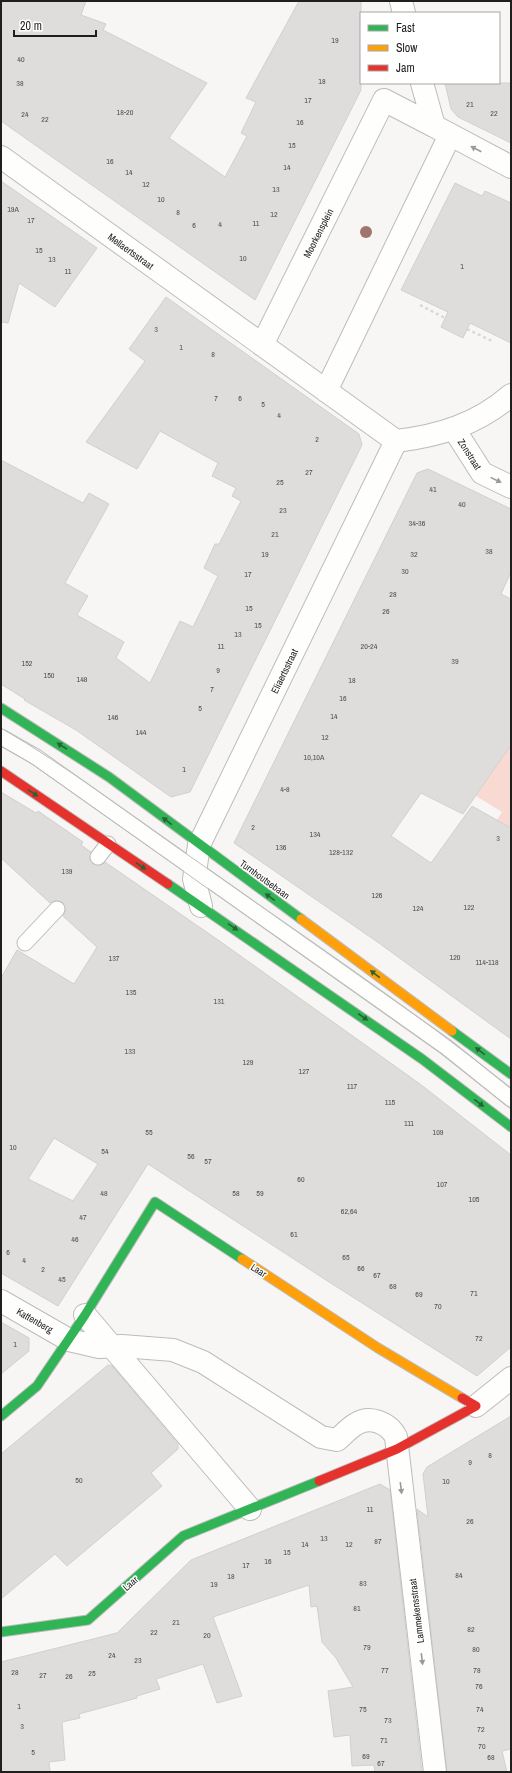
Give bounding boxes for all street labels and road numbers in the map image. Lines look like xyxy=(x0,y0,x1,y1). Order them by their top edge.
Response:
street label: Moorkensplein xyxy=(300,206,336,260)
street label: Mellaertsstraat xyxy=(105,230,157,273)
street label: Zonstraat xyxy=(455,436,485,473)
street label: Eliaertsstraat xyxy=(268,646,301,696)
street label: Turnhoutsebaan xyxy=(237,857,292,902)
street label: Laar xyxy=(248,1260,269,1280)
street label: Kattenberg xyxy=(14,1305,56,1336)
street label: Laar xyxy=(120,1573,141,1594)
street label: Lammekensstraat xyxy=(406,1577,427,1644)

